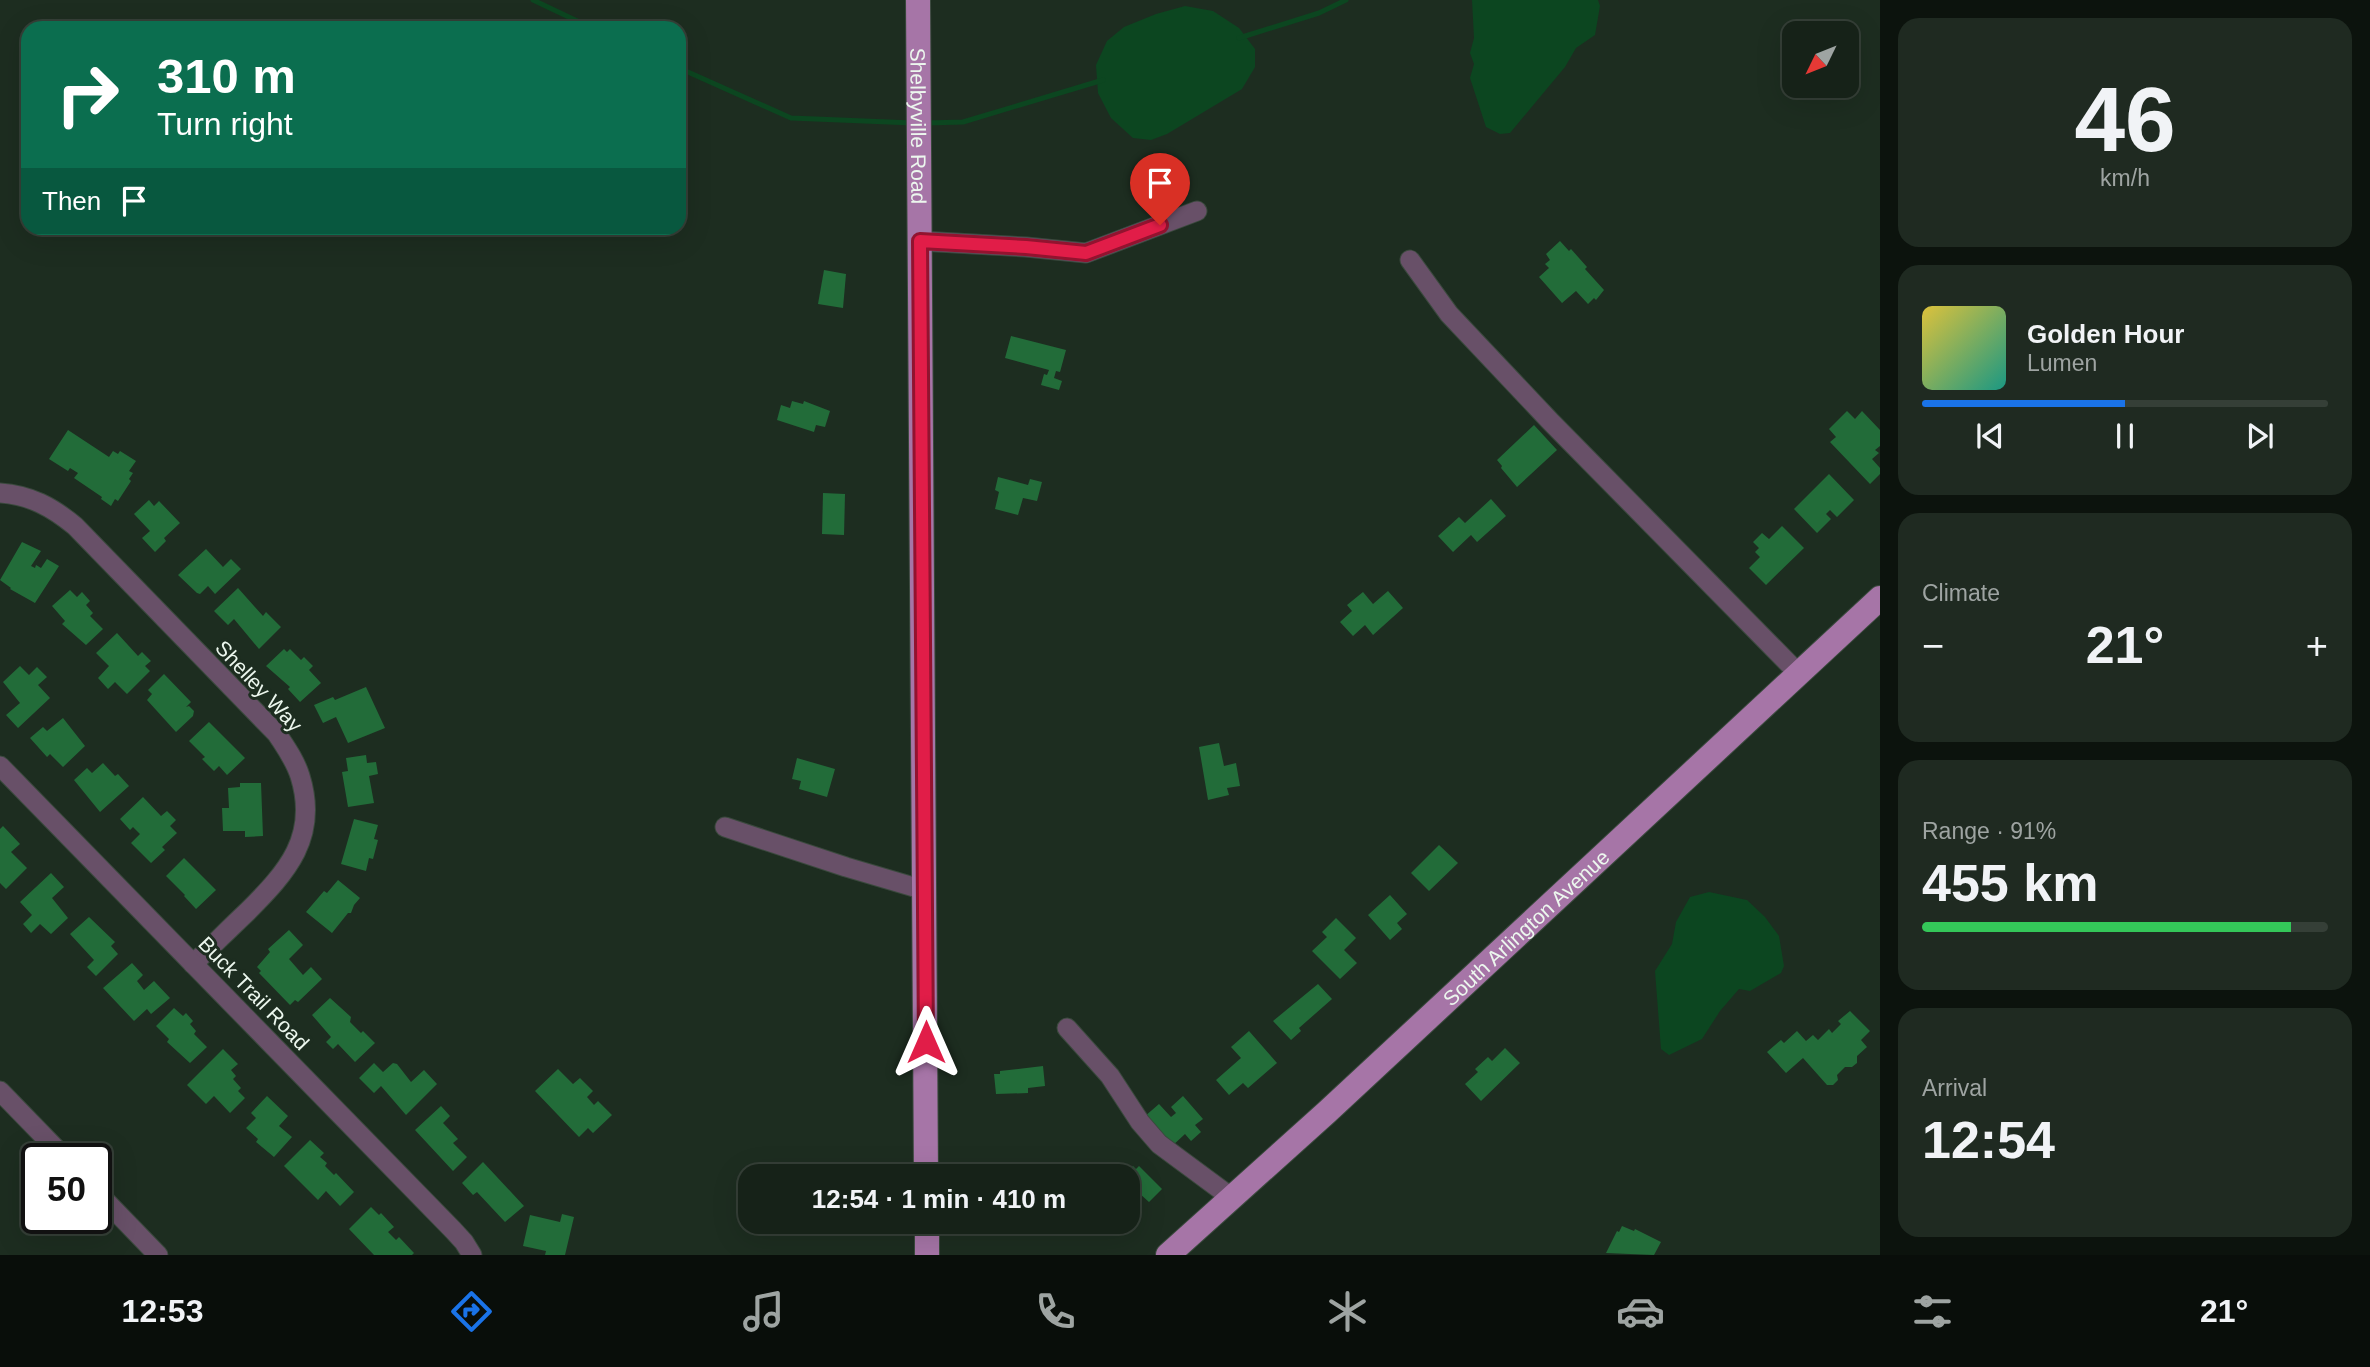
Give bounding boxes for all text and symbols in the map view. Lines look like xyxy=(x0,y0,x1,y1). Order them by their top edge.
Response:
north arrow xyxy=(1782,21,1858,98)
map controls xyxy=(1782,21,1859,98)
street label: Shelbyville Road xyxy=(907,48,931,204)
icon: right xyxy=(42,49,133,140)
text: 310 m xyxy=(157,49,296,103)
text: 46 xyxy=(2074,69,2176,170)
text: Turn right xyxy=(157,106,293,142)
pin xyxy=(1130,153,1190,225)
icon: arrive xyxy=(1141,164,1179,202)
text: km/h xyxy=(2100,165,2150,191)
icon: arrive xyxy=(115,182,153,220)
text: Then xyxy=(42,186,101,216)
text: Golden Hour xyxy=(2027,319,2184,349)
text: Lumen xyxy=(2027,350,2097,376)
icon: previous xyxy=(1971,417,2009,455)
icon: pause xyxy=(2106,417,2144,455)
icon: next xyxy=(2241,417,2279,455)
text: Climate xyxy=(1922,580,2000,606)
text: 21° xyxy=(2086,616,2164,674)
text: − xyxy=(1922,625,1944,667)
text: + xyxy=(2306,625,2328,667)
street label: Shelley Way xyxy=(211,636,307,737)
text: Range · 91% xyxy=(1922,818,2056,844)
street label: South Arlington Avenue xyxy=(1438,845,1613,1010)
text: 455 km xyxy=(1922,854,2098,912)
street label: Buck Trail Road xyxy=(194,932,314,1054)
position arrow xyxy=(889,1005,963,1079)
text: Arrival xyxy=(1922,1075,1987,1101)
text: 12:54 xyxy=(1922,1111,2055,1169)
speed limit sign: 50 xyxy=(21,1143,112,1234)
text: 12:54 · 1 min · 410 m xyxy=(812,1184,1066,1214)
icon: directions xyxy=(447,1287,496,1336)
icon: music xyxy=(739,1287,788,1336)
icon: phone xyxy=(1031,1287,1080,1336)
icon: climate xyxy=(1323,1287,1372,1336)
icon: car xyxy=(1616,1287,1665,1336)
icon: filters xyxy=(1908,1287,1957,1336)
text: 12:53 xyxy=(122,1293,203,1329)
text: 21° xyxy=(2200,1293,2248,1329)

